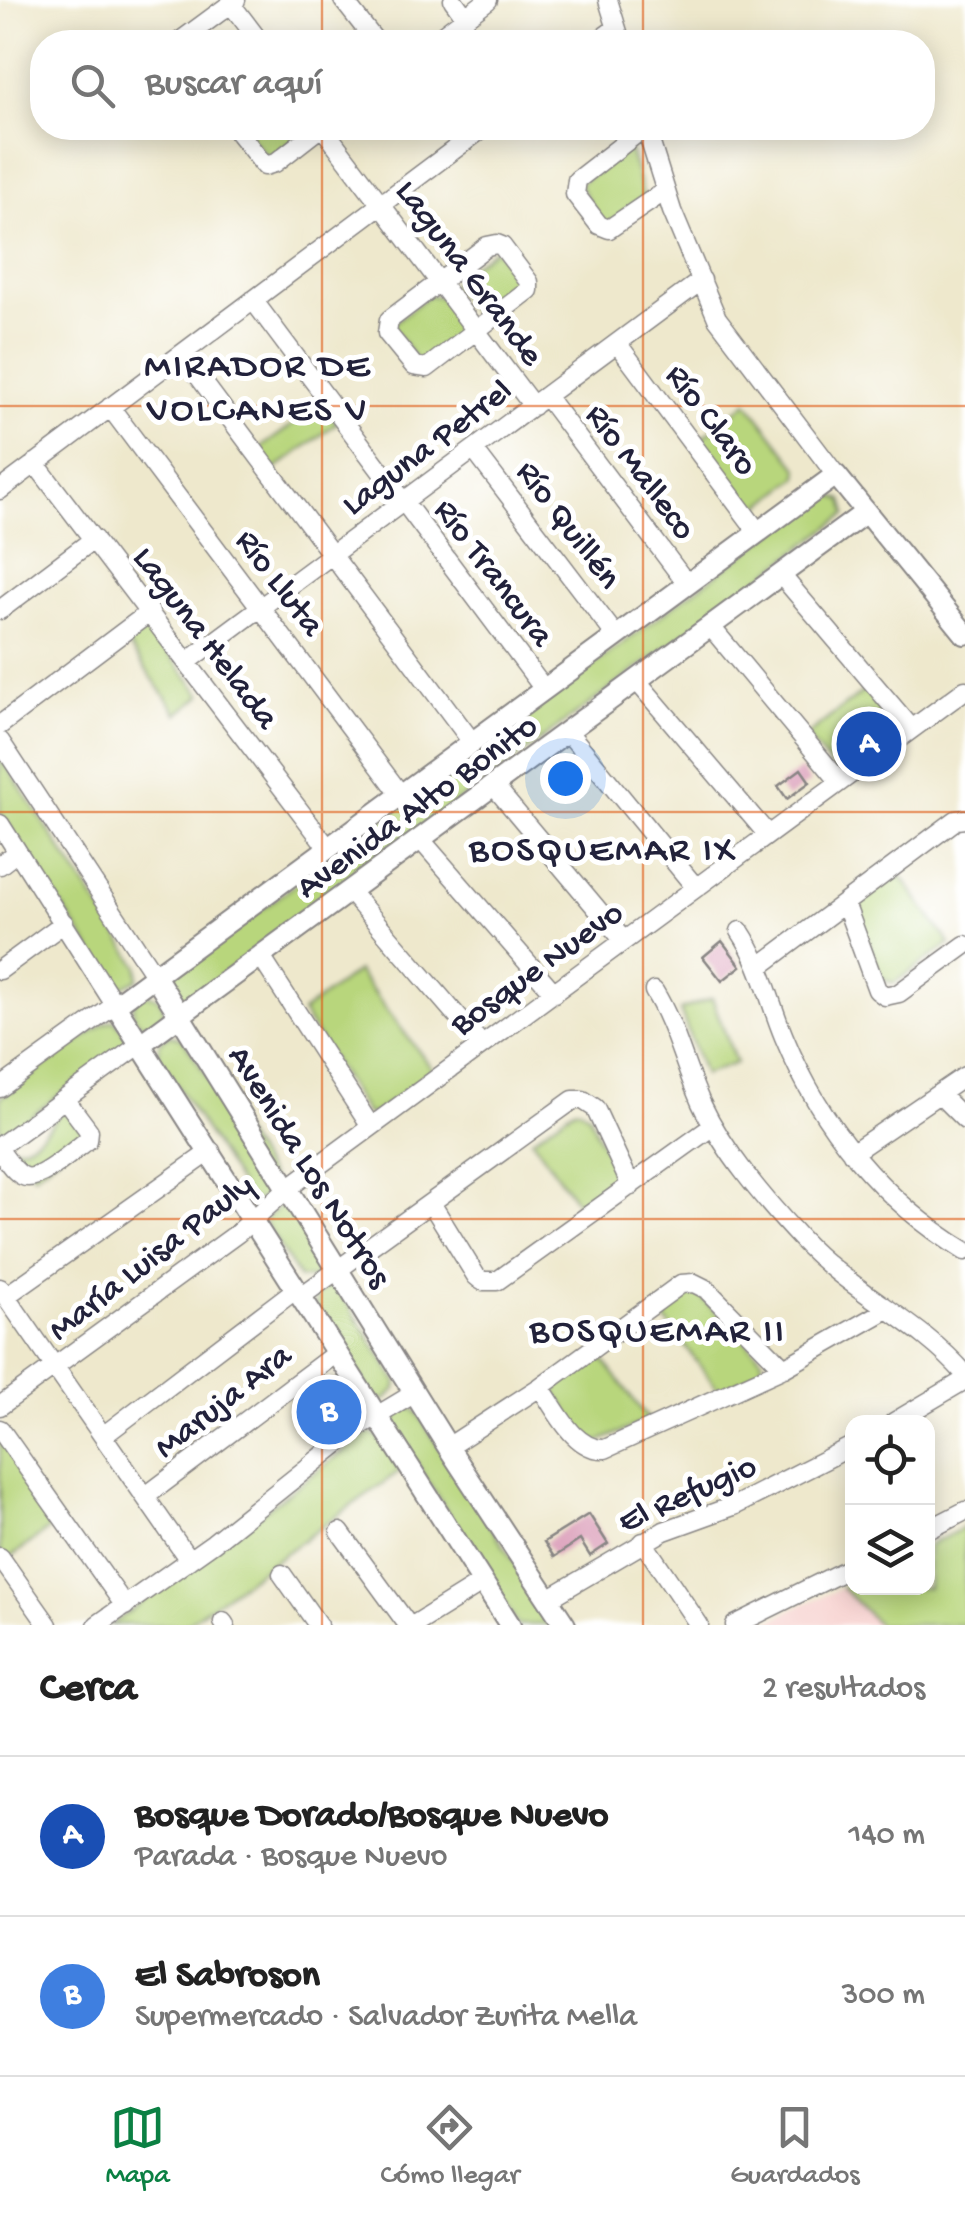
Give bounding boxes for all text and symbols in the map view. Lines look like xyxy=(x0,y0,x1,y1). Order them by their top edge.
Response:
search box xyxy=(30,30,935,140)
icon: search xyxy=(65,58,120,113)
text: Buscar aquí xyxy=(145,63,323,107)
street label: Laguna Grande xyxy=(384,173,551,376)
district label: MIRADOR DE VOLCANES V xyxy=(144,346,372,434)
street label: Río Claro xyxy=(654,357,765,485)
street label: Laguna Petrel xyxy=(335,372,522,527)
street label: Río Malleco xyxy=(574,397,703,549)
street label: Río Quillén xyxy=(505,454,628,599)
street label: Río Trancura xyxy=(423,492,561,658)
street label: Río Lluta xyxy=(224,523,332,647)
street label: Laguna Helada xyxy=(122,540,287,740)
pin: A xyxy=(836,706,902,782)
street label: Avenida Alto Bonito xyxy=(290,707,547,910)
your location xyxy=(540,753,591,804)
district label: BOSQUEMAR IX xyxy=(468,830,737,874)
street label: Bosque Nuevo xyxy=(443,894,633,1047)
street label: Avenida Los Notros xyxy=(216,1039,399,1297)
street label: María Luisa Pauly xyxy=(42,1167,263,1352)
district label: BOSQUEMAR II xyxy=(528,1311,787,1355)
street label: Maruja Ara xyxy=(148,1336,302,1470)
pin: B xyxy=(296,1374,362,1450)
map controls xyxy=(845,1415,935,1595)
button: locate xyxy=(845,1415,935,1505)
street label: El Refugio xyxy=(613,1447,764,1545)
button: layers xyxy=(845,1505,935,1595)
text: Cerca xyxy=(40,1666,137,1715)
text: 2 resultados xyxy=(762,1671,925,1709)
text: Bosque Dorado/Bosque Nuevo xyxy=(135,1795,609,1839)
text: A xyxy=(63,1817,82,1855)
text: 140 m xyxy=(848,1817,925,1855)
text: Parada · Bosque Nuevo xyxy=(135,1839,447,1877)
text: El Sabroson xyxy=(135,1955,320,1999)
text: B xyxy=(64,1977,81,2015)
text: 300 m xyxy=(842,1977,925,2015)
text: Supermercado · Salvador Zurita Mella xyxy=(135,1999,637,2037)
tab: Mapa xyxy=(105,2100,170,2193)
tab: Cómo llegar xyxy=(380,2100,519,2193)
tab: Guardados xyxy=(730,2100,860,2193)

